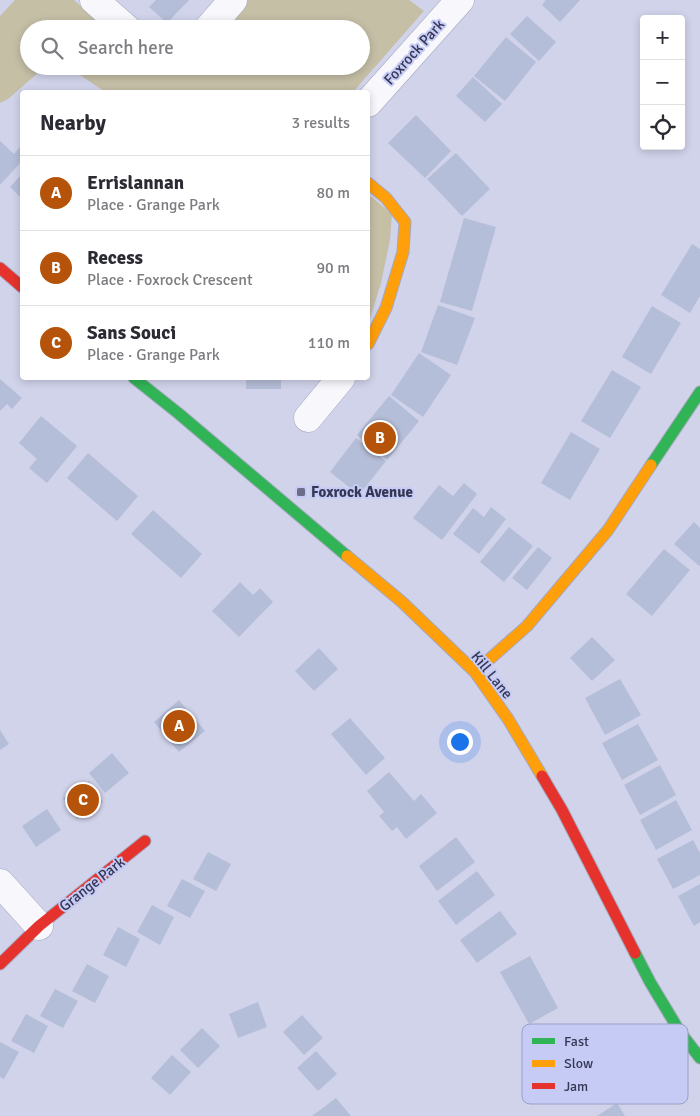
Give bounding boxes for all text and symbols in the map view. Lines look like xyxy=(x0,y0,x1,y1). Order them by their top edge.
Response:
street label: Foxrock Park xyxy=(380,15,448,88)
map controls xyxy=(640,15,685,150)
button: + xyxy=(640,15,685,60)
search box xyxy=(20,20,370,75)
icon: search xyxy=(38,34,66,62)
text: Search here xyxy=(78,36,174,60)
button: − xyxy=(640,60,685,105)
button: locate xyxy=(640,105,685,150)
text: Nearby xyxy=(40,110,106,136)
text: 3 results xyxy=(291,113,350,133)
text: Errislannan xyxy=(87,171,184,195)
text: A xyxy=(51,183,61,203)
text: 80 m xyxy=(316,183,350,203)
text: Place · Grange Park xyxy=(87,195,220,215)
text: Recess xyxy=(87,246,143,270)
text: B xyxy=(51,258,61,278)
text: 90 m xyxy=(316,258,350,278)
text: Place · Foxrock Crescent xyxy=(87,270,253,290)
text: Sans Souci xyxy=(87,321,176,345)
text: C xyxy=(51,333,61,353)
text: 110 m xyxy=(308,333,350,353)
text: Place · Grange Park xyxy=(87,345,220,365)
pin: B xyxy=(364,419,396,457)
place label: Foxrock Avenue xyxy=(311,483,413,501)
marker: Foxrock Avenue xyxy=(295,486,307,498)
street label: Kill Lane xyxy=(467,648,517,702)
pin: A xyxy=(163,707,195,745)
your location xyxy=(447,729,473,755)
pin: C xyxy=(67,781,99,819)
street label: Grange Park xyxy=(56,852,129,915)
legend xyxy=(522,1024,688,1104)
text: Fast xyxy=(564,1033,589,1050)
text: Slow xyxy=(564,1055,593,1072)
text: Jam xyxy=(564,1078,588,1095)

